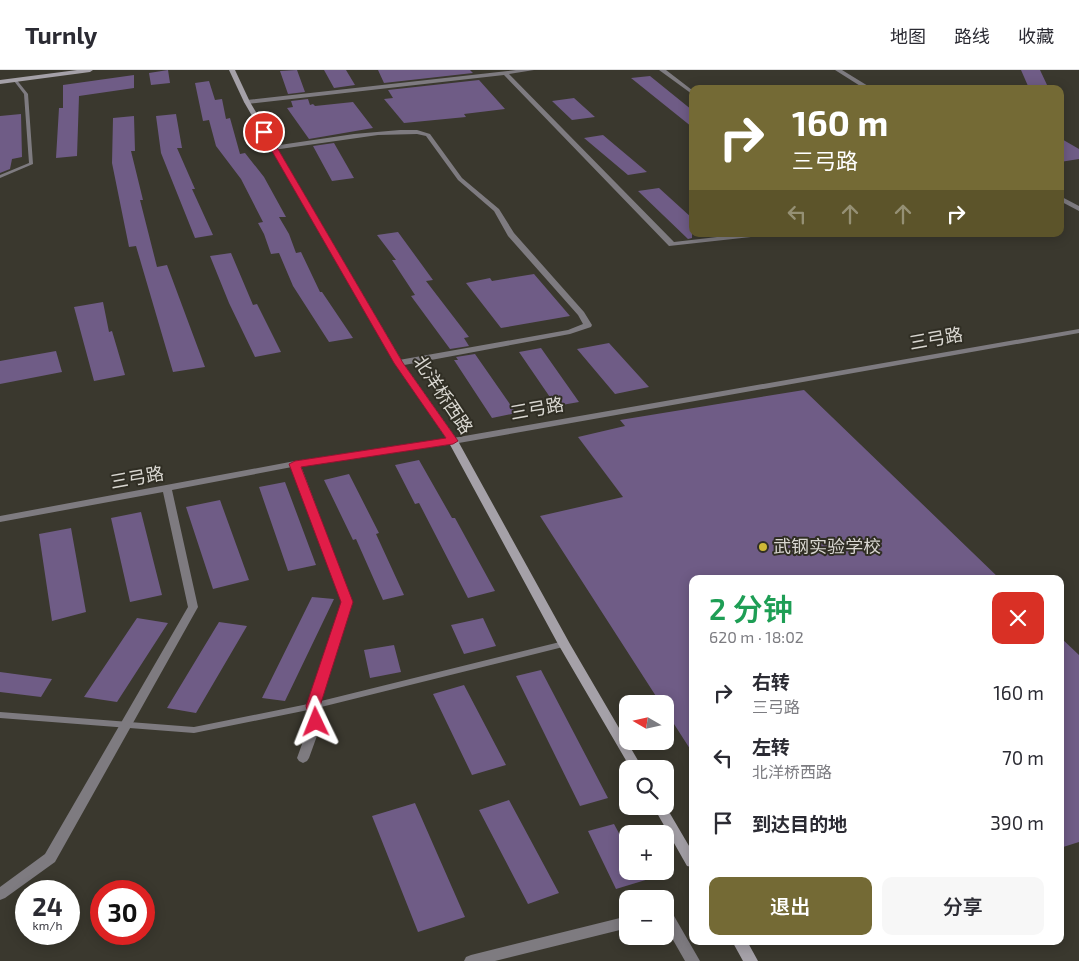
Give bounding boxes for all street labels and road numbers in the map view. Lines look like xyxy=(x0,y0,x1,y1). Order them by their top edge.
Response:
street label: 三弓路 xyxy=(907,322,964,354)
street label: 北洋桥西路 xyxy=(410,351,478,438)
street label: 三弓路 xyxy=(508,392,565,424)
street label: 三弓路 xyxy=(108,461,165,493)

